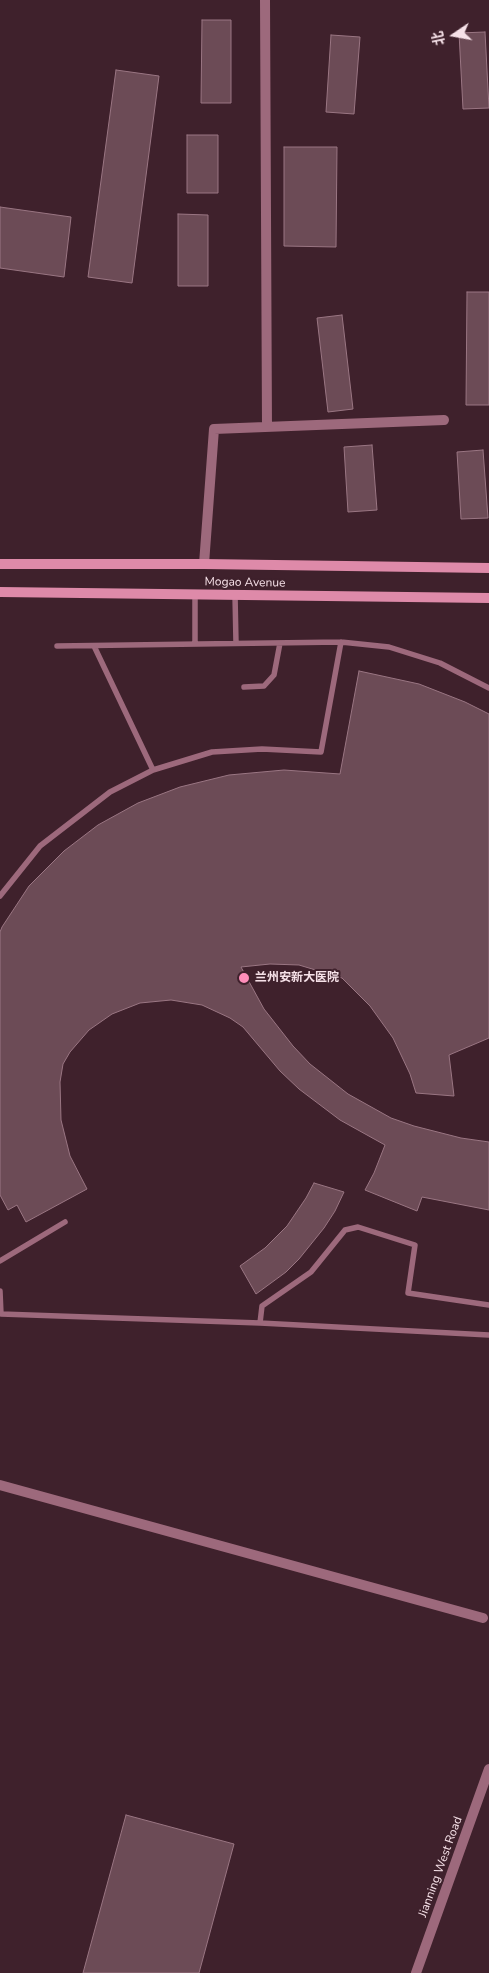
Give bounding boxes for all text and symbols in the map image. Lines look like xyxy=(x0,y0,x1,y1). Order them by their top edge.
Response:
north arrow xyxy=(429,10,479,60)
text: 北 xyxy=(428,29,450,47)
street label: Mogao Avenue xyxy=(204,575,286,591)
marker: 兰州安新大医院 xyxy=(237,971,251,985)
place label: 兰州安新大医院 xyxy=(255,971,339,985)
street label: Jianning West Road xyxy=(416,1815,466,1919)

